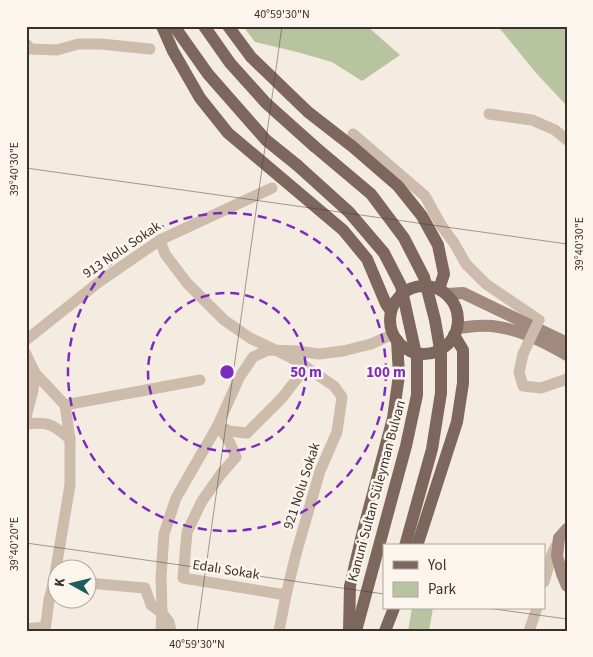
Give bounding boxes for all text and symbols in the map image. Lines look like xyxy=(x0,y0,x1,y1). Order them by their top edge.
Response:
text: 40°59'30"N xyxy=(254,6,310,23)
text: 39°40'30"E xyxy=(6,142,23,196)
street label: 913 Nolu Sokak xyxy=(79,216,165,283)
text: 39°40'30"E xyxy=(571,217,588,271)
text: 50 m xyxy=(290,362,322,383)
text: 100 m xyxy=(366,362,406,383)
centre of rings xyxy=(218,363,236,381)
street label: Kanuni Sultan Süleyman Bulvarı xyxy=(343,398,411,584)
street label: 921 Nolu Sokak xyxy=(279,440,325,532)
text: 39°40'20"E xyxy=(6,517,23,571)
legend xyxy=(383,544,546,610)
street label: Edalı Sokak xyxy=(191,555,261,585)
text: Yol xyxy=(427,555,447,576)
north arrow xyxy=(48,560,98,610)
text: K xyxy=(50,576,71,588)
text: Park xyxy=(428,579,457,600)
text: 40°59'30"N xyxy=(169,636,225,653)

